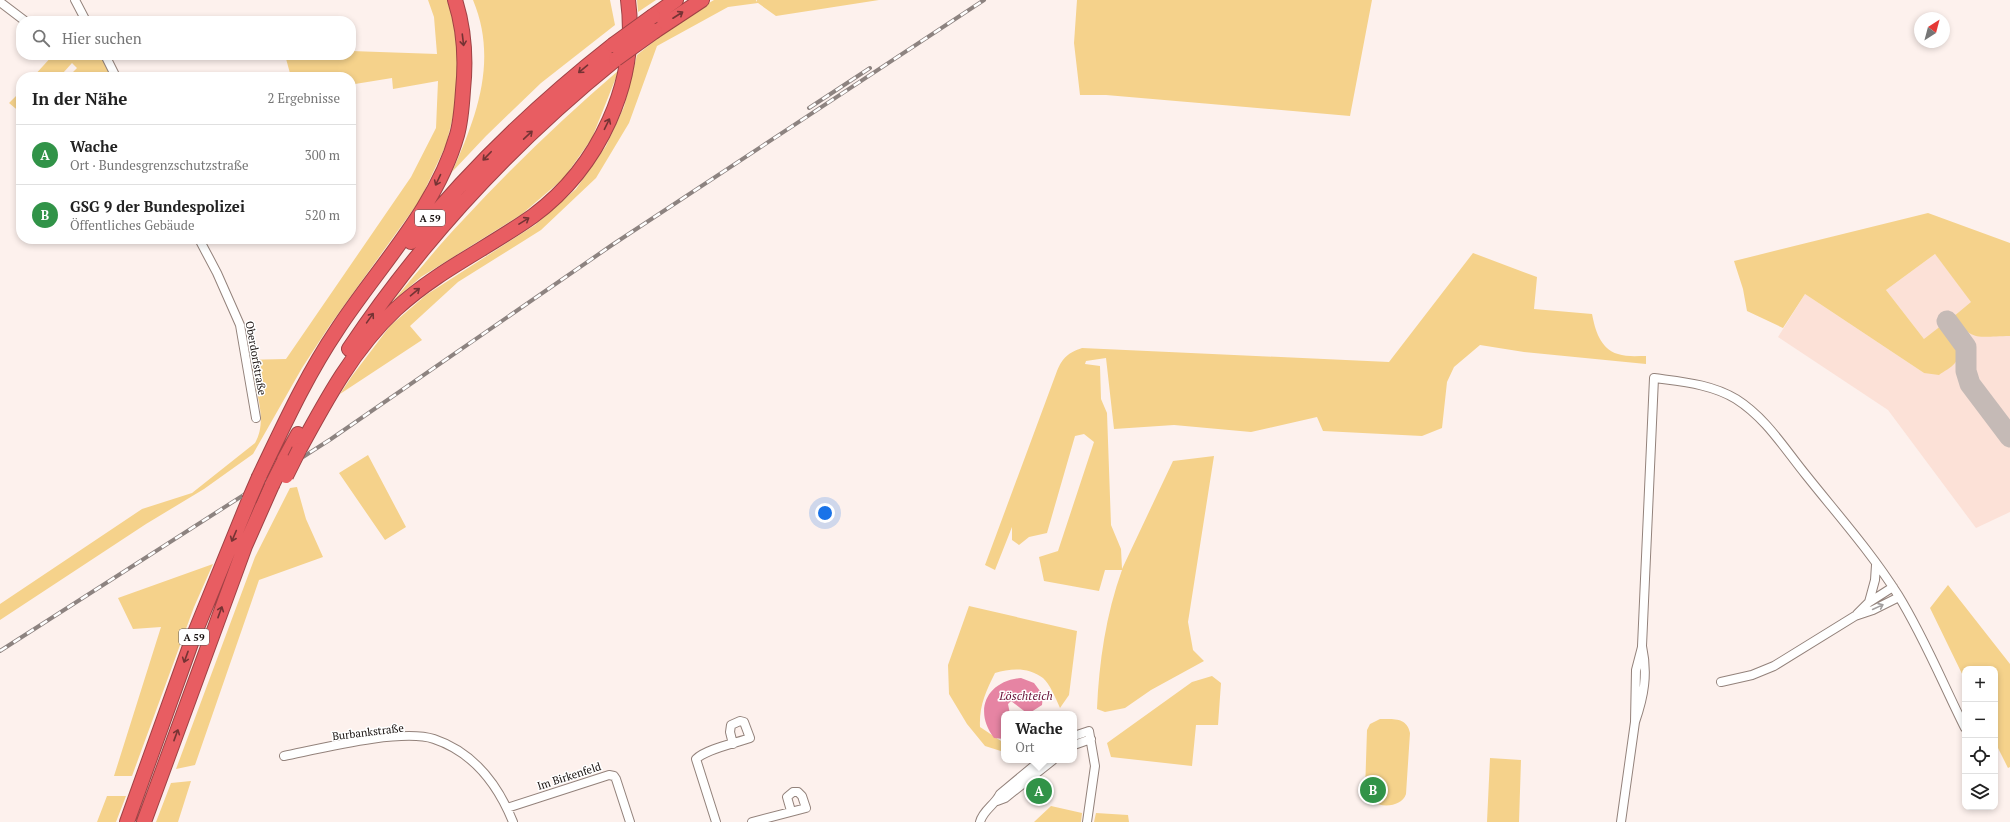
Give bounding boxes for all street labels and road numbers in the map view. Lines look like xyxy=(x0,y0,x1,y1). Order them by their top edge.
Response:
road number: A 59 xyxy=(415,210,445,226)
street label: Oberdorfstraße xyxy=(243,320,270,397)
road number: A 59 xyxy=(179,629,209,645)
street label: Burbankstraße xyxy=(331,721,405,743)
street label: Im Birkenfeld xyxy=(535,759,603,793)

